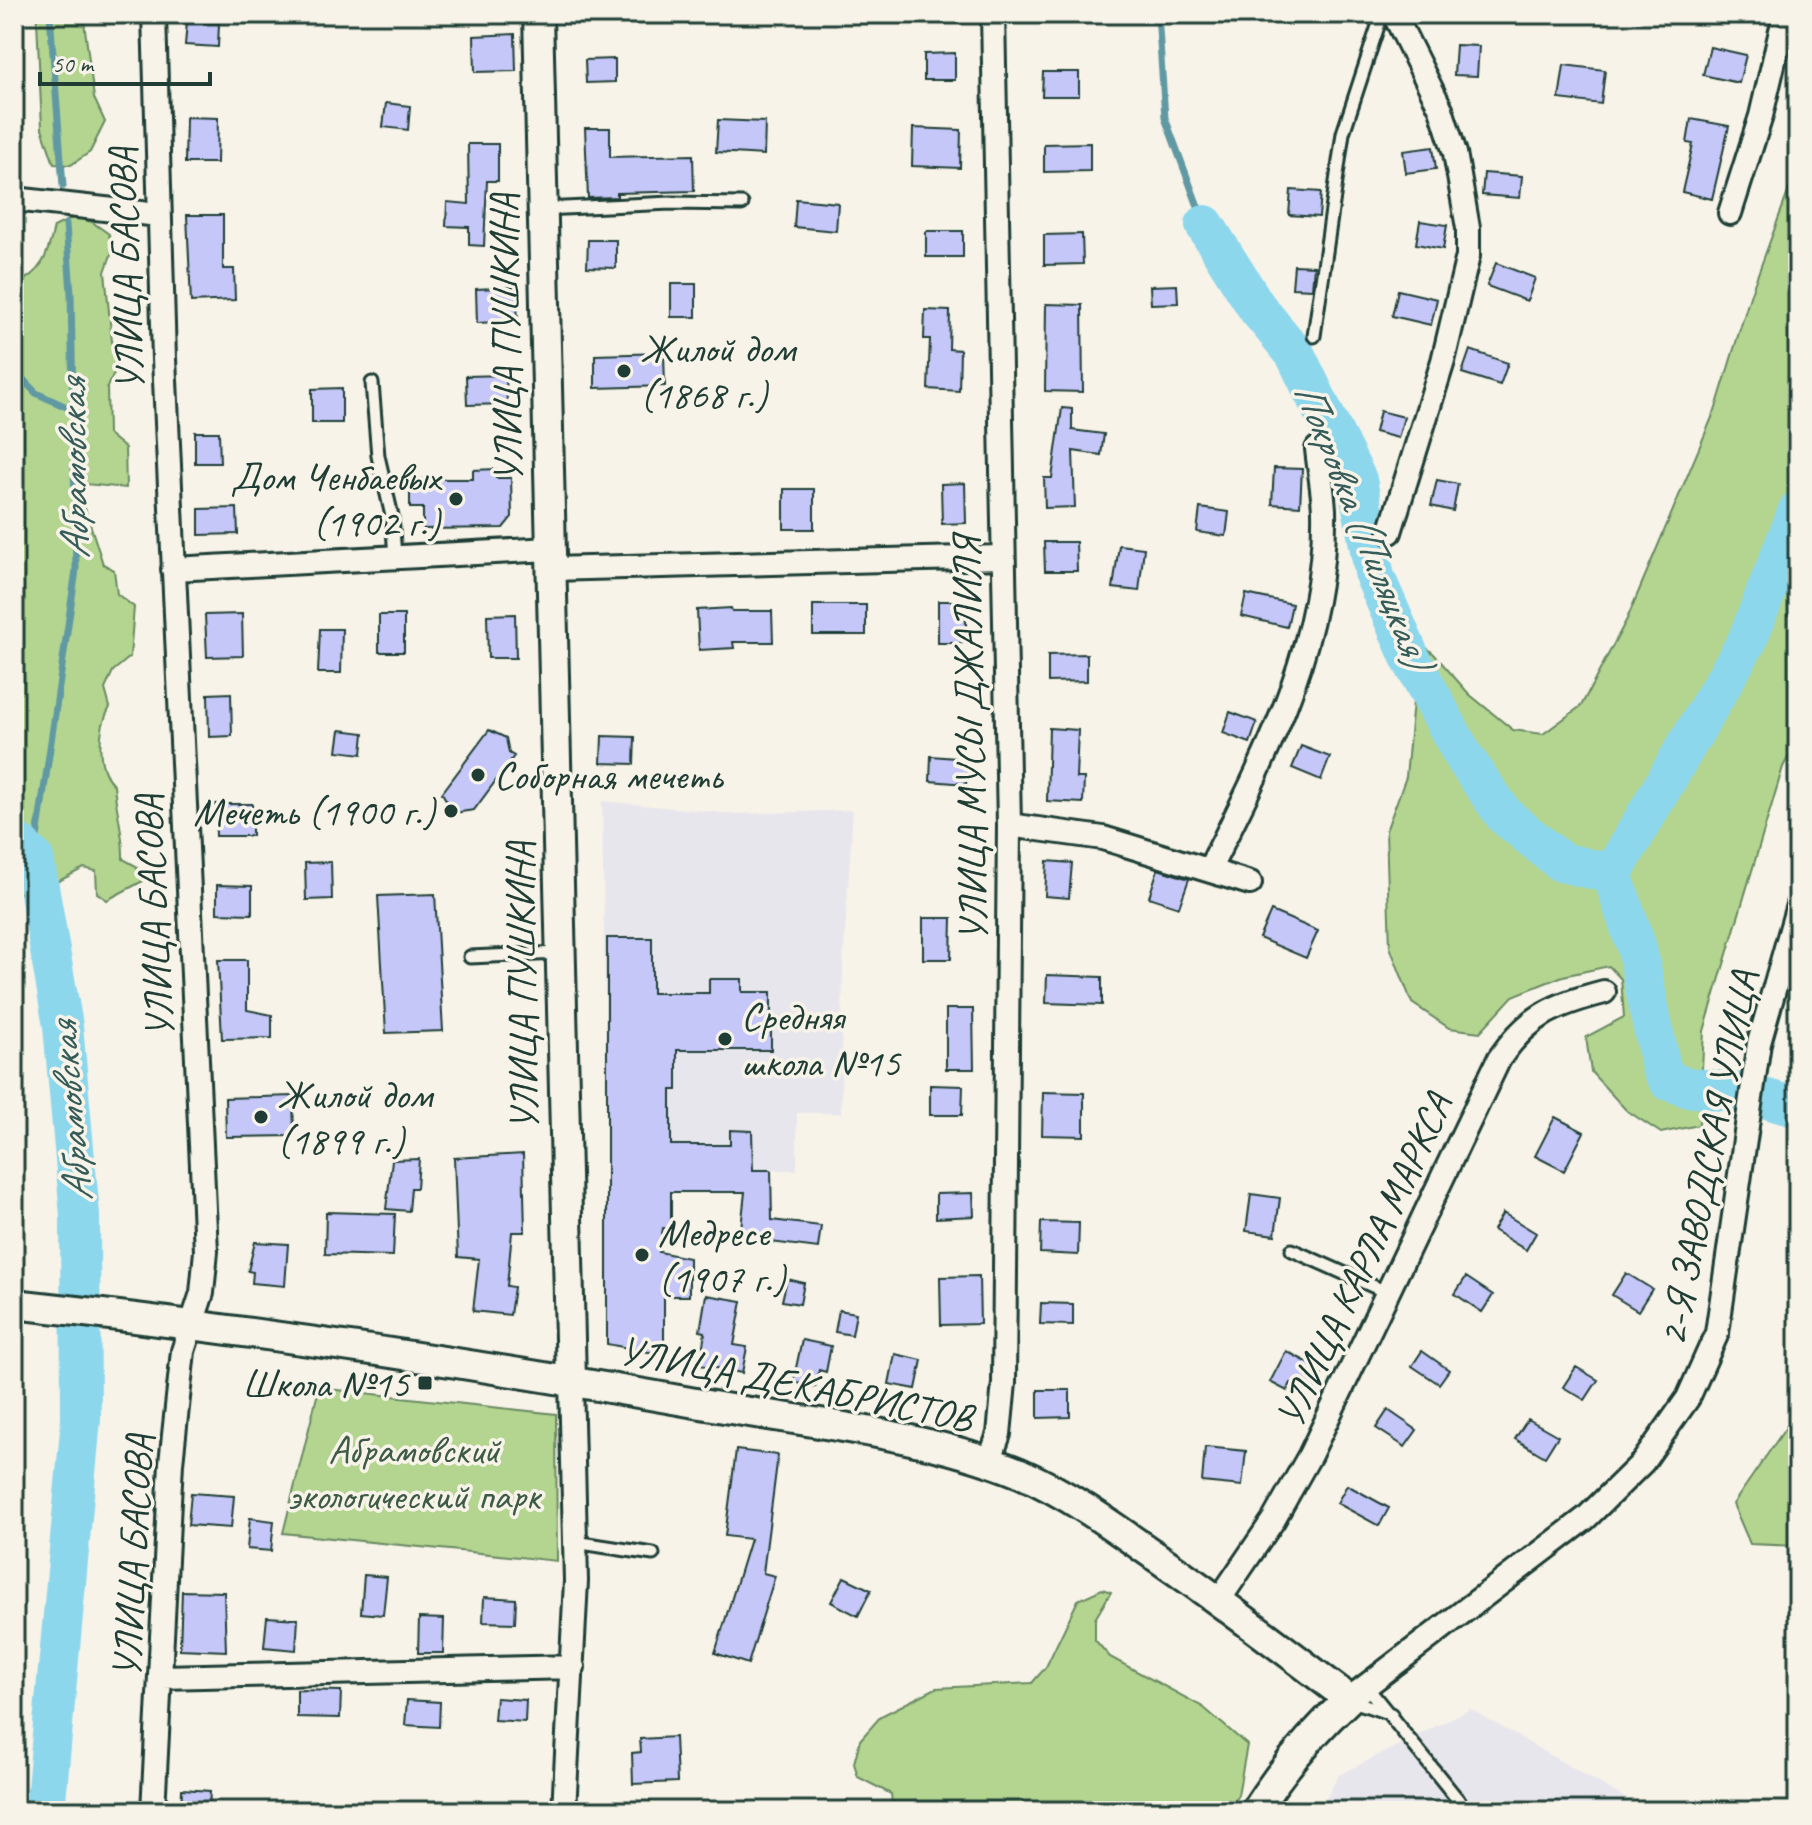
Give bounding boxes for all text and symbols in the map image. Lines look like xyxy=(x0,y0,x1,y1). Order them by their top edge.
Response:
scale bar xyxy=(40,36,210,86)
text: 50 m xyxy=(52,49,95,79)
street label: УЛИЦА БАСОВА xyxy=(97,145,155,392)
street label: УЛИЦА ПУШКИНА xyxy=(478,192,534,483)
place label: Жилой дом (1868 г.) xyxy=(640,324,798,420)
marker: Жилой дом (1868 г.) xyxy=(615,362,633,380)
water label: Абрамовская xyxy=(45,374,102,560)
water label: Покровка (Пиляцкая) xyxy=(1281,374,1447,683)
place label: Дом Ченбаевых (1902 г.) xyxy=(231,452,443,548)
marker: Дом Ченбаевых (1902 г.) xyxy=(447,490,465,508)
street label: УЛИЦА МУСЫ ДЖАЛИЛЯ xyxy=(941,530,999,942)
place label: Соборная мечеть xyxy=(494,751,724,801)
marker: Соборная мечеть xyxy=(469,766,487,784)
place label: Мечеть (1900 г.) xyxy=(193,787,437,837)
street label: УЛИЦА БАСОВА xyxy=(123,792,185,1039)
marker: Мечеть (1900 г.) xyxy=(442,802,460,820)
street label: УЛИЦА ПУШКИНА xyxy=(494,840,550,1131)
street label: 2-Я ЗАВОДСКАЯ УЛИЦА xyxy=(1647,966,1769,1349)
place label: Средняя школа №15 xyxy=(741,992,902,1088)
water label: Абрамовская xyxy=(36,1015,105,1204)
marker: Средняя школа №15 xyxy=(716,1030,734,1048)
place label: Жилой дом (1899 г.) xyxy=(277,1070,435,1166)
street label: УЛИЦА КАРЛА МАРКСА xyxy=(1265,1084,1464,1435)
marker: Жилой дом (1899 г.) xyxy=(252,1108,270,1126)
place label: Медресе (1907 г.) xyxy=(658,1208,787,1304)
marker: Медресе (1907 г.) xyxy=(633,1246,651,1264)
street label: УЛИЦА ДЕКАБРИСТОВ xyxy=(615,1325,980,1443)
place label: Школа №15 xyxy=(242,1359,411,1409)
marker: Школа №15 xyxy=(416,1374,434,1392)
park label: Абрамовский экологический парк xyxy=(288,1425,543,1521)
street label: УЛИЦА БАСОВА xyxy=(102,1432,164,1679)

